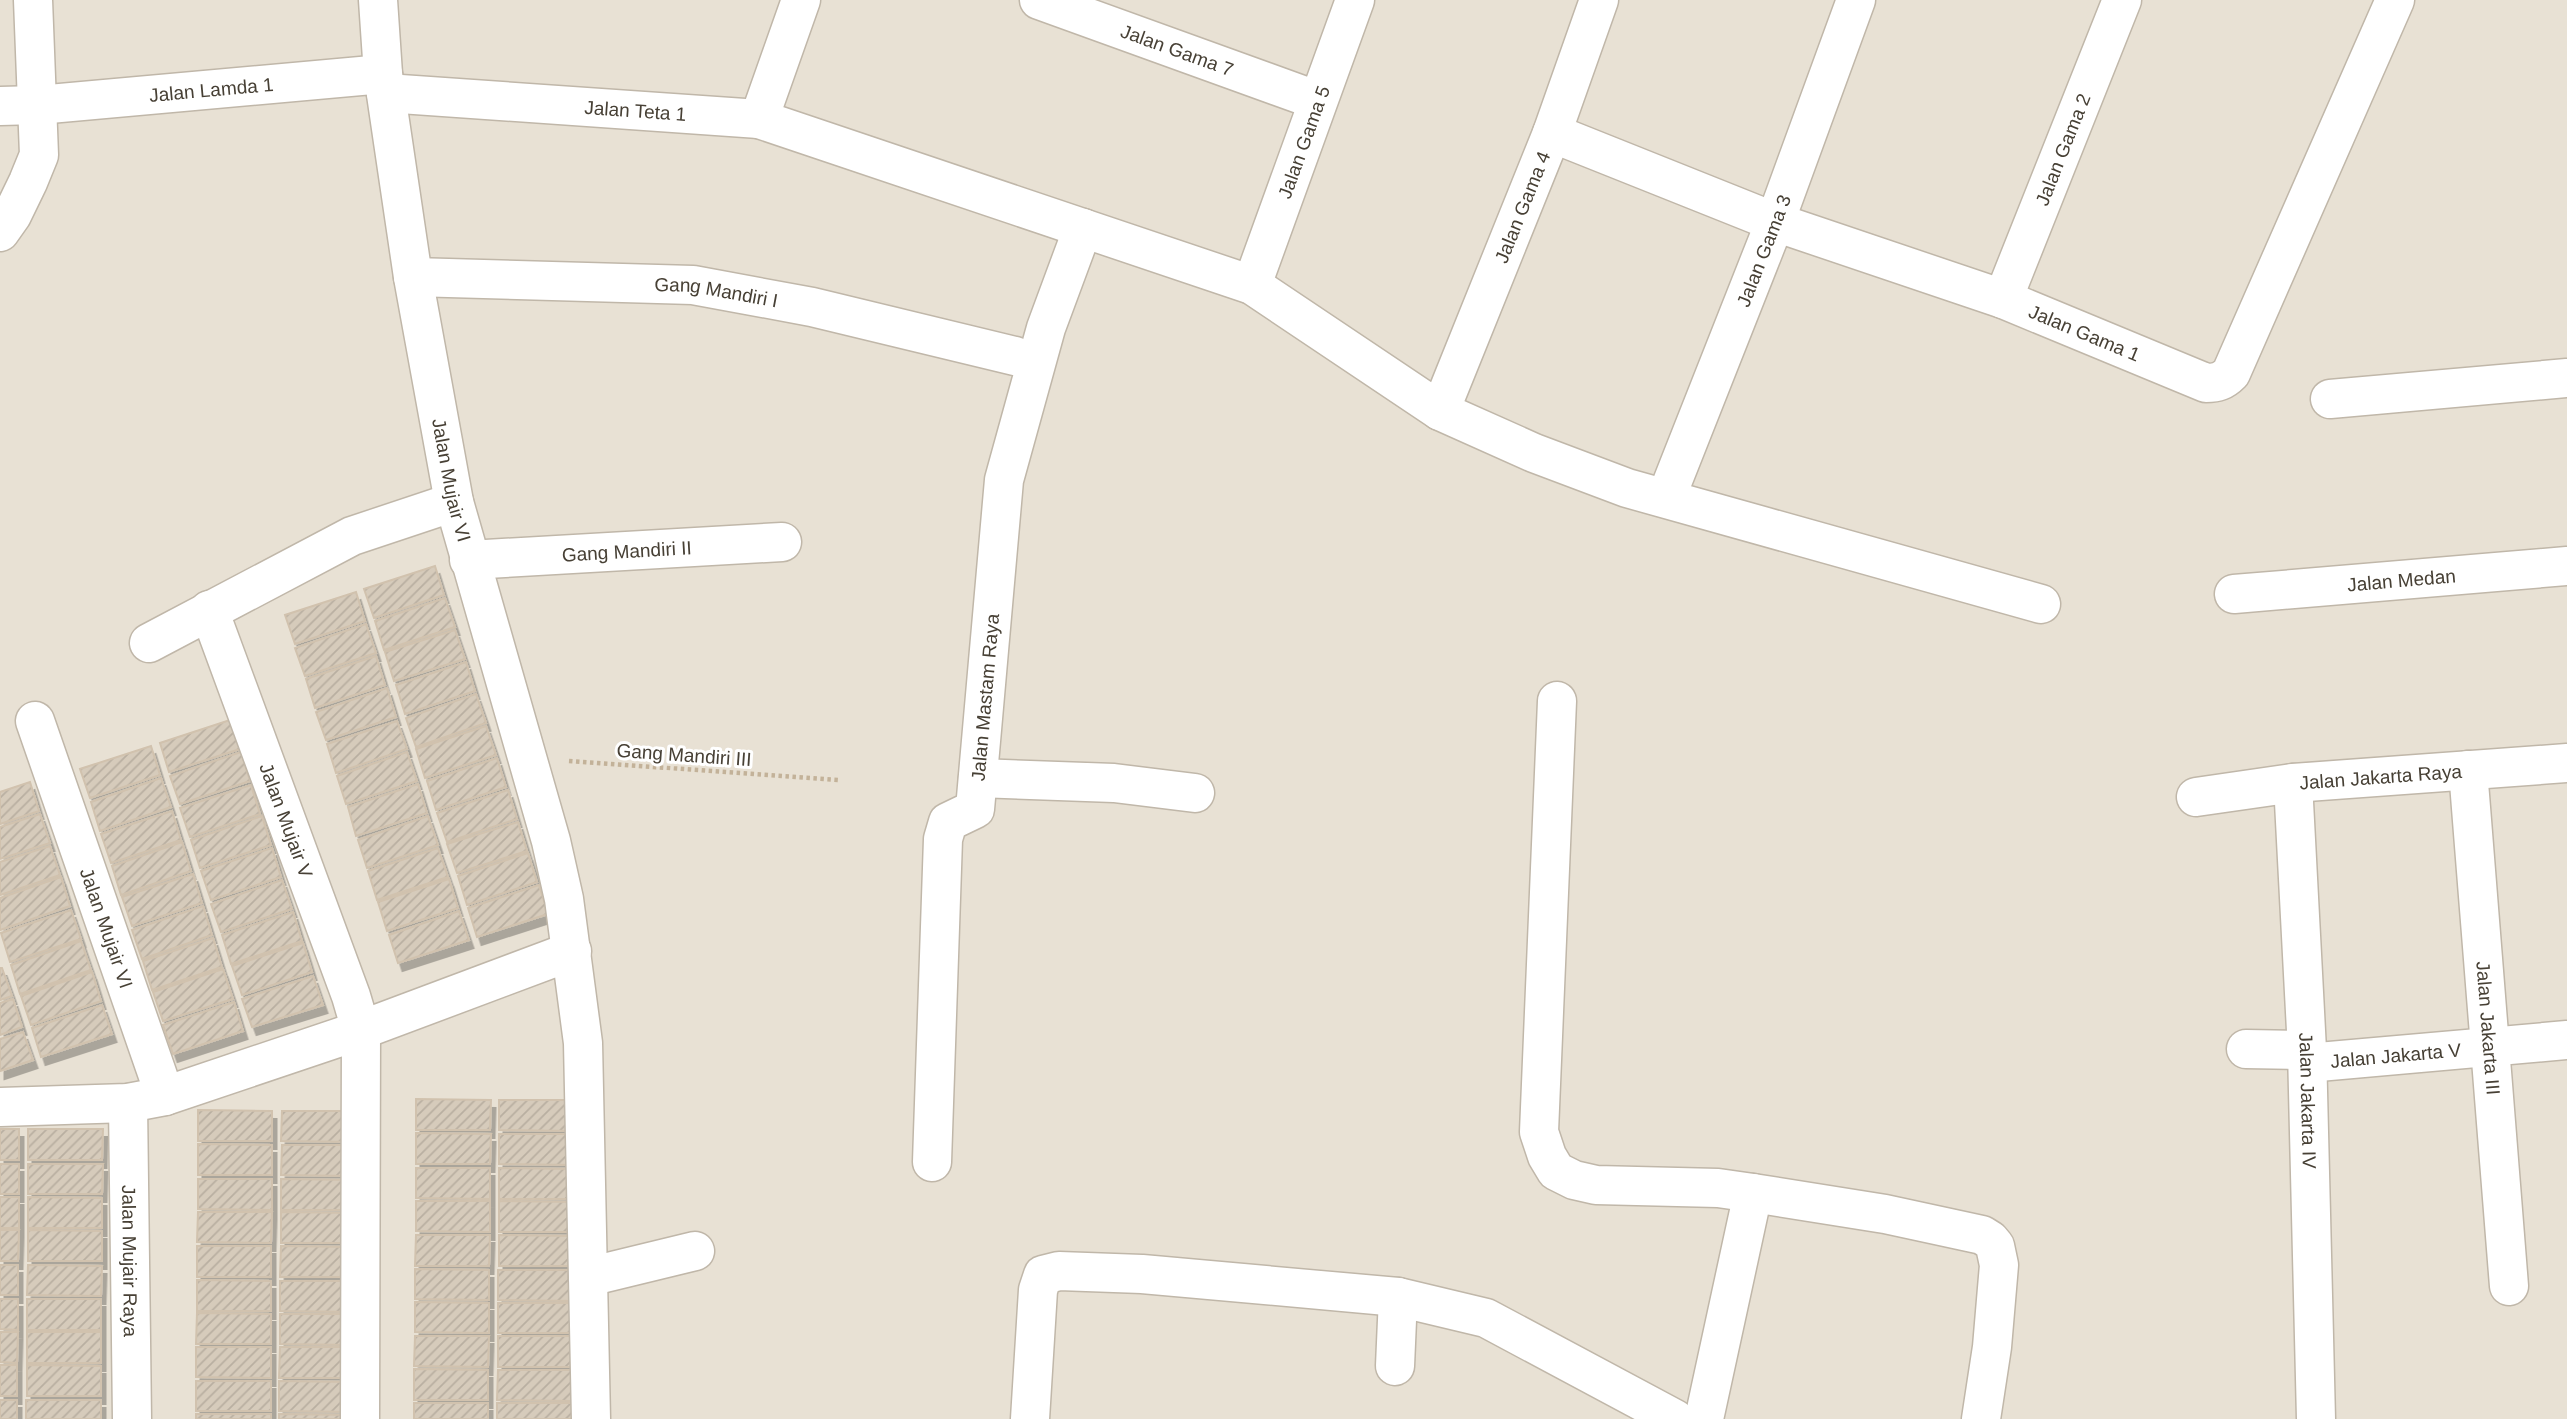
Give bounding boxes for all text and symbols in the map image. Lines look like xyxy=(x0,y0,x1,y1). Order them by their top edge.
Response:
street label: Jalan Gama 7 xyxy=(1118,20,1237,80)
street label: Jalan Lamda 1 xyxy=(148,73,274,105)
street label: Jalan Gama 5 xyxy=(1274,83,1334,201)
street label: Jalan Gama 2 xyxy=(2031,91,2094,208)
street label: Jalan Teta 1 xyxy=(584,96,687,124)
street label: Jalan Gama 4 xyxy=(1490,148,1554,266)
street label: Jalan Gama 3 xyxy=(1732,192,1795,310)
street label: Gang Mandiri I xyxy=(654,273,780,311)
street label: Jalan Gama 1 xyxy=(2026,300,2143,365)
street label: Jalan Mujair VI xyxy=(428,417,475,544)
street label: Gang Mandiri II xyxy=(561,537,692,565)
street label: Jalan Medan xyxy=(2346,565,2457,595)
street label: Jalan Mastam Raya xyxy=(967,612,1003,782)
street label: Gang Mandiri III xyxy=(616,740,752,770)
street label: Jalan Mujair V xyxy=(256,760,317,881)
street label: Jalan Jakarta Raya xyxy=(2299,760,2463,793)
street label: Jalan Mujair VI xyxy=(76,865,137,991)
street label: Jalan Jakarta III xyxy=(2473,960,2504,1096)
street label: Jalan Jakarta IV xyxy=(2296,1032,2320,1169)
street label: Jalan Jakarta V xyxy=(2329,1039,2462,1071)
street label: Jalan Mujair Raya xyxy=(119,1185,141,1338)

